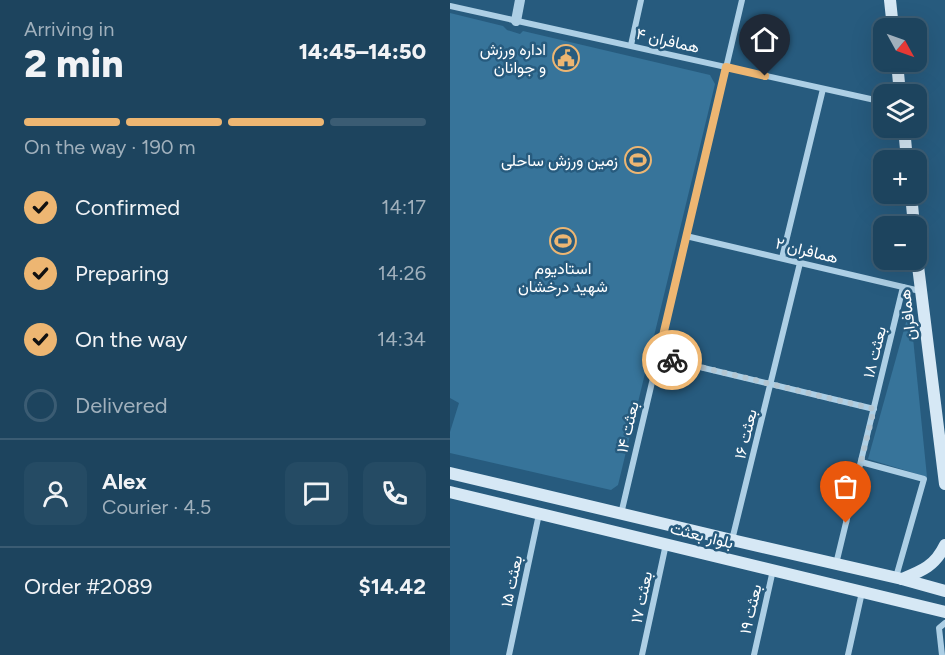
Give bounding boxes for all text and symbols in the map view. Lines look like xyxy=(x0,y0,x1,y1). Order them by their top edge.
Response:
pin xyxy=(739,14,790,76)
text: Arriving in xyxy=(24,17,114,41)
north arrow xyxy=(873,18,927,72)
map controls xyxy=(873,18,927,270)
icon: home xyxy=(748,23,781,56)
street label: همافران ۴ xyxy=(634,24,701,58)
text: 14:45–14:50 xyxy=(299,38,426,65)
text: 2 min xyxy=(24,40,124,87)
place label: اداره ورزش و جوانان xyxy=(480,40,546,78)
public building icon: اداره ورزش و جوانان xyxy=(551,43,581,73)
button: layers xyxy=(873,84,927,138)
text: On the way · 190 m xyxy=(24,135,196,159)
sports icon: زمین ورزش ساحلی xyxy=(623,145,653,175)
button: + xyxy=(873,150,927,204)
place label: زمین ورزش ساحلی xyxy=(501,151,618,171)
icon: check xyxy=(24,191,57,224)
text: Confirmed xyxy=(75,194,180,221)
text: 14:17 xyxy=(381,195,426,219)
button: − xyxy=(873,216,927,270)
sports icon: استادیوم شهید درخشان xyxy=(548,226,578,256)
street label: همافران ۲ xyxy=(773,234,840,268)
icon: check xyxy=(24,257,57,290)
place label: استادیوم شهید درخشان xyxy=(518,259,608,297)
text: Preparing xyxy=(75,260,169,287)
text: 14:26 xyxy=(378,261,426,285)
street label: همافران xyxy=(895,288,921,342)
icon: check xyxy=(24,323,57,356)
street label: بعثت ۱۸ xyxy=(859,324,890,380)
text: On the way xyxy=(75,326,187,353)
text: 14:34 xyxy=(377,327,426,351)
courier xyxy=(642,330,702,390)
icon: bike xyxy=(656,344,689,377)
text: Delivered xyxy=(75,392,168,419)
street label: بعثت ۱۴ xyxy=(612,400,643,455)
street label: بعثت ۱۶ xyxy=(730,407,761,461)
pin xyxy=(820,461,871,523)
button: person xyxy=(24,462,87,525)
button: chat xyxy=(285,462,348,525)
button: phone xyxy=(363,462,426,525)
text: Alex xyxy=(102,468,147,495)
icon: bag xyxy=(829,470,862,503)
text: Courier · 4.5 xyxy=(102,495,211,519)
street label: بلوار بعثت xyxy=(668,518,735,553)
street label: بعثت ۱۵ xyxy=(497,553,526,609)
street label: بعثت ۱۷ xyxy=(627,569,656,625)
text: Order #2089 xyxy=(24,573,152,600)
text: $14.42 xyxy=(358,573,426,600)
street label: بعثت ۱۹ xyxy=(736,582,765,636)

